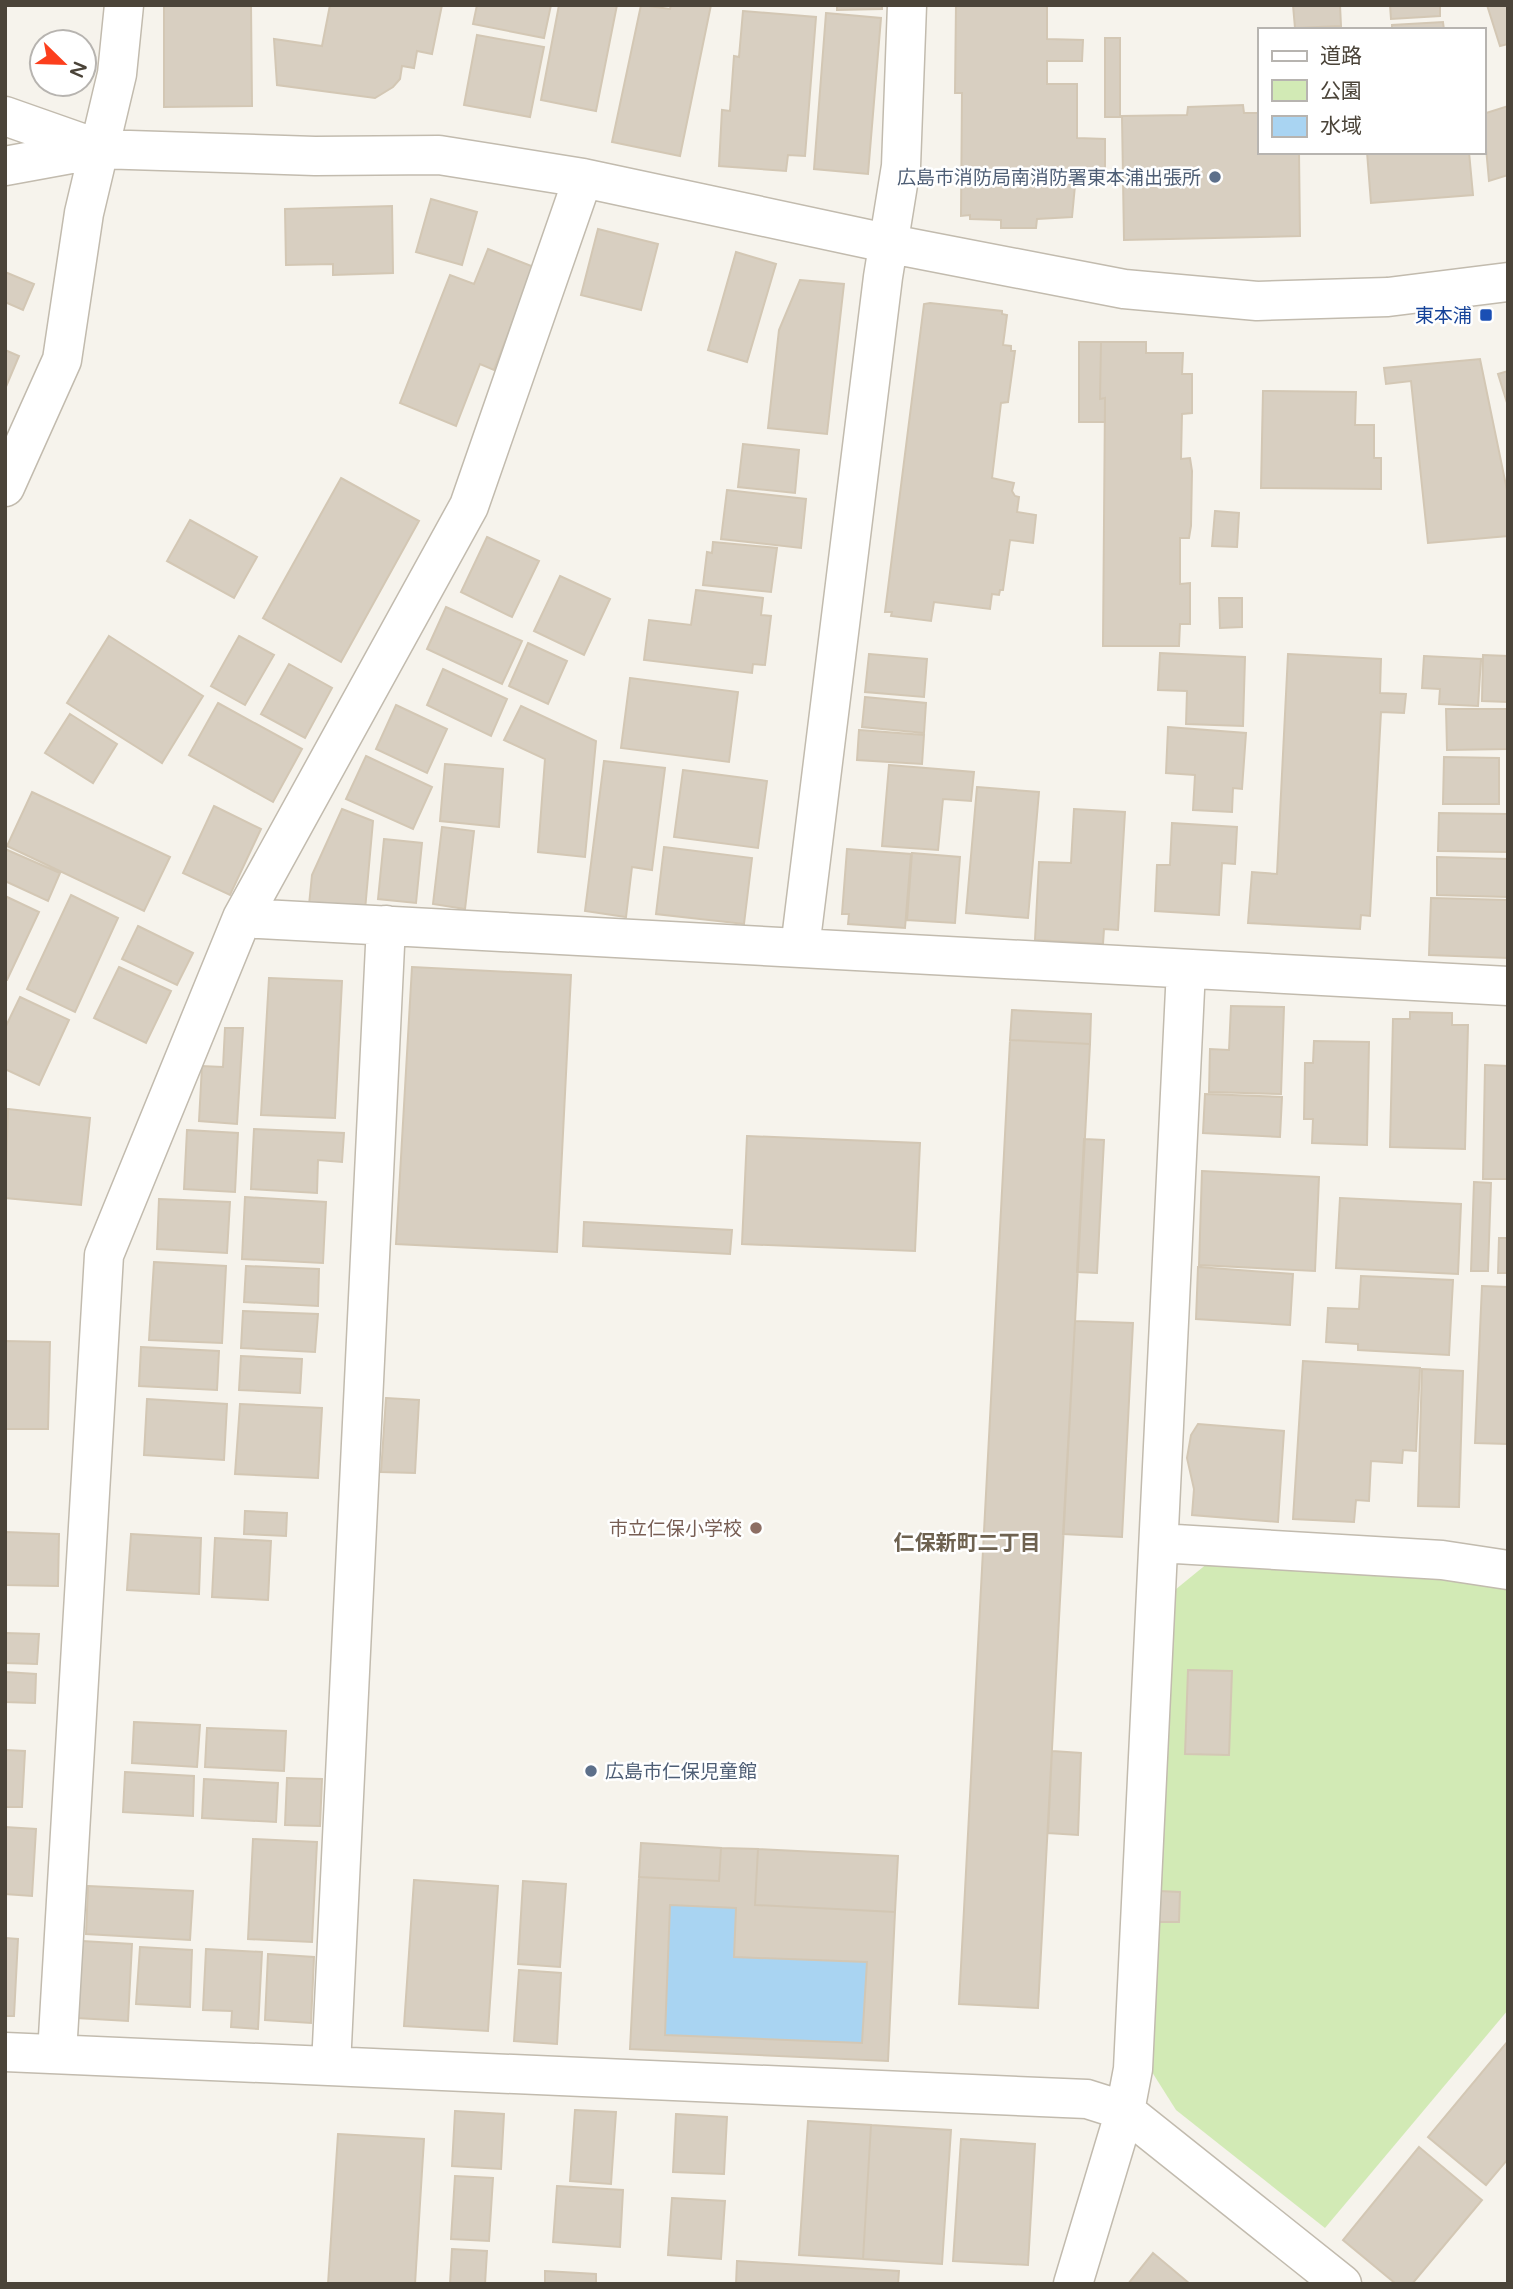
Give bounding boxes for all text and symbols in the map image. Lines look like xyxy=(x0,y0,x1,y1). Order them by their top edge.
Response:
north arrow xyxy=(28,28,98,98)
legend xyxy=(1258,28,1485,154)
text: 道路 xyxy=(1320,44,1362,69)
text: N xyxy=(65,58,91,81)
text: 公園 xyxy=(1320,79,1362,104)
text: 水域 xyxy=(1320,114,1362,139)
place label: 広島市消防局南消防署東本浦出張所 xyxy=(897,167,1201,189)
marker: 広島市消防局南消防署東本浦出張所 xyxy=(1207,169,1223,185)
place label: 東本浦 xyxy=(1415,305,1472,327)
marker: 東本浦 xyxy=(1478,307,1494,323)
place label: 市立仁保小学校 xyxy=(609,1518,742,1540)
marker: 市立仁保小学校 xyxy=(748,1520,764,1536)
district label: 仁保新町二丁目 xyxy=(894,1531,1041,1556)
place label: 広島市仁保児童館 xyxy=(605,1761,757,1783)
marker: 広島市仁保児童館 xyxy=(583,1763,599,1779)

